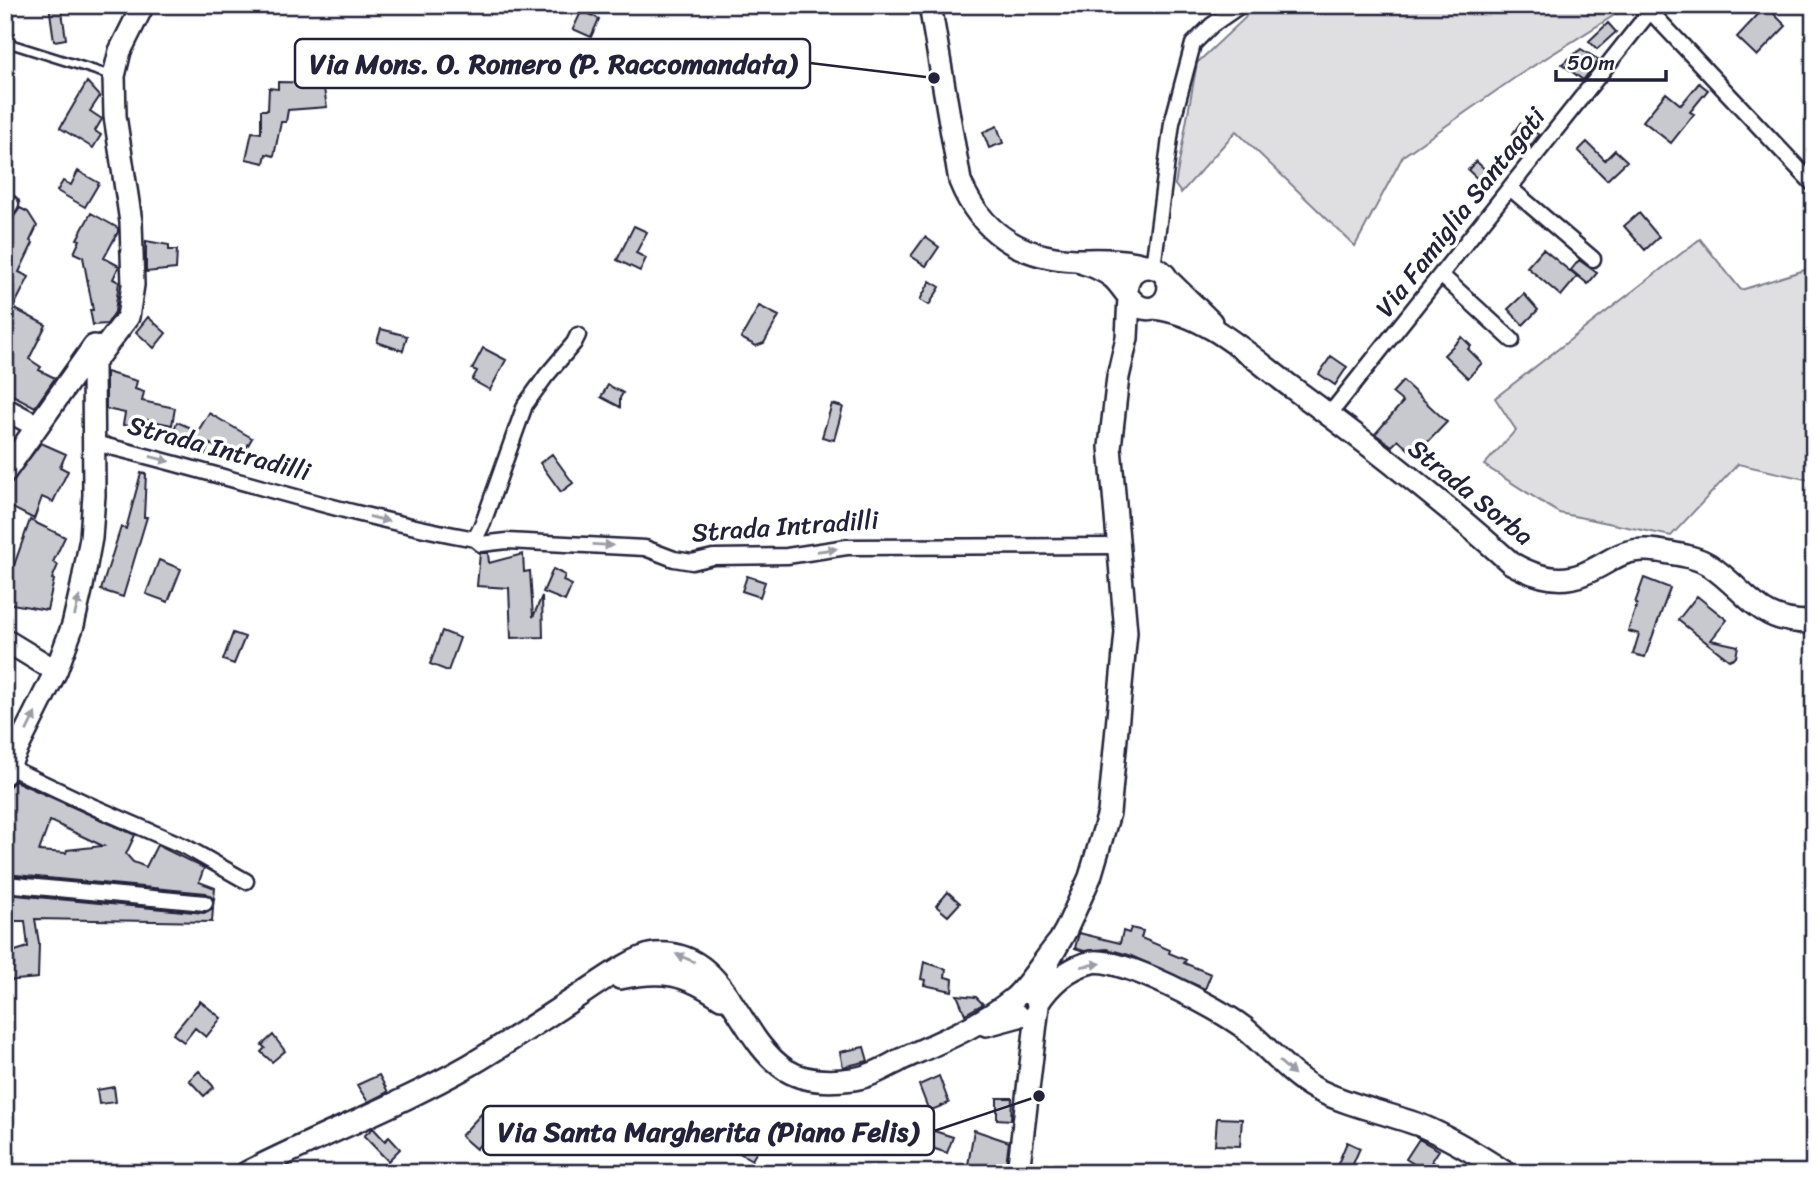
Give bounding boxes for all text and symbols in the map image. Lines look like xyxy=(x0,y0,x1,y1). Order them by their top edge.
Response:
scale bar xyxy=(1556,38,1667,82)
callout: Via Mons. O. Romero (P. Raccomandata) xyxy=(295,39,810,88)
text: Via Mons. O. Romero (P. Raccomandata) xyxy=(310,39,799,88)
text: 50 m xyxy=(1567,44,1615,82)
street label: Via Famiglia Santagati xyxy=(1363,96,1558,327)
street label: Strada Intradilli xyxy=(123,402,316,495)
street label: Strada Sorba xyxy=(1398,426,1544,558)
one-way arrow xyxy=(149,454,171,465)
street label: Strada Intradilli xyxy=(690,496,881,555)
one-way arrow xyxy=(368,514,390,525)
one-way arrow xyxy=(592,540,614,551)
one-way arrow xyxy=(816,545,838,556)
one-way arrow xyxy=(72,595,83,617)
one-way arrow xyxy=(25,712,37,732)
one-way arrow xyxy=(674,953,695,964)
one-way arrow xyxy=(1080,959,1102,970)
one-way arrow xyxy=(1279,1060,1296,1075)
callout: Via Santa Margherita (Piano Felis) xyxy=(483,1106,934,1155)
text: Via Santa Margherita (Piano Felis) xyxy=(498,1107,920,1156)

